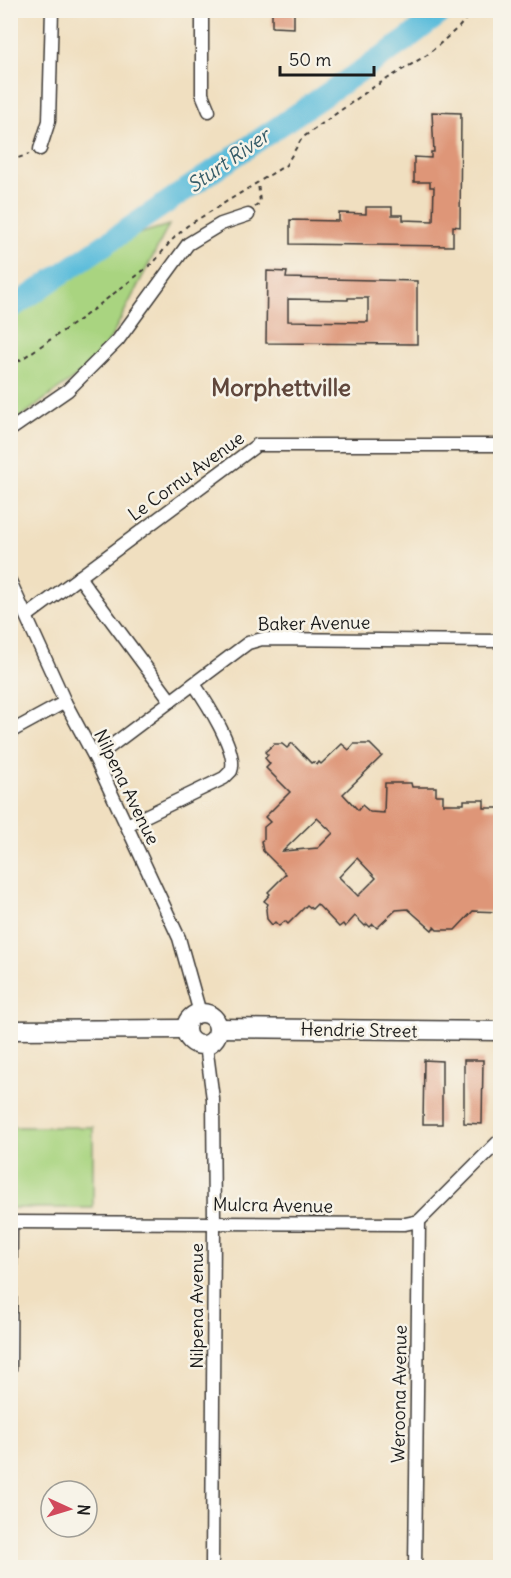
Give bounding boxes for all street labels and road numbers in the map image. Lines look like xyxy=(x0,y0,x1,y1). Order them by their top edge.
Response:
street label: Le Cornu Avenue xyxy=(123,426,249,526)
street label: Baker Avenue xyxy=(257,611,371,635)
street label: Nilpena Avenue xyxy=(89,725,165,849)
street label: Hendrie Street xyxy=(300,1017,418,1043)
street label: Mulcra Avenue xyxy=(213,1192,333,1218)
street label: Nilpena Avenue xyxy=(185,1243,208,1369)
street label: Weroona Avenue xyxy=(386,1325,412,1463)

